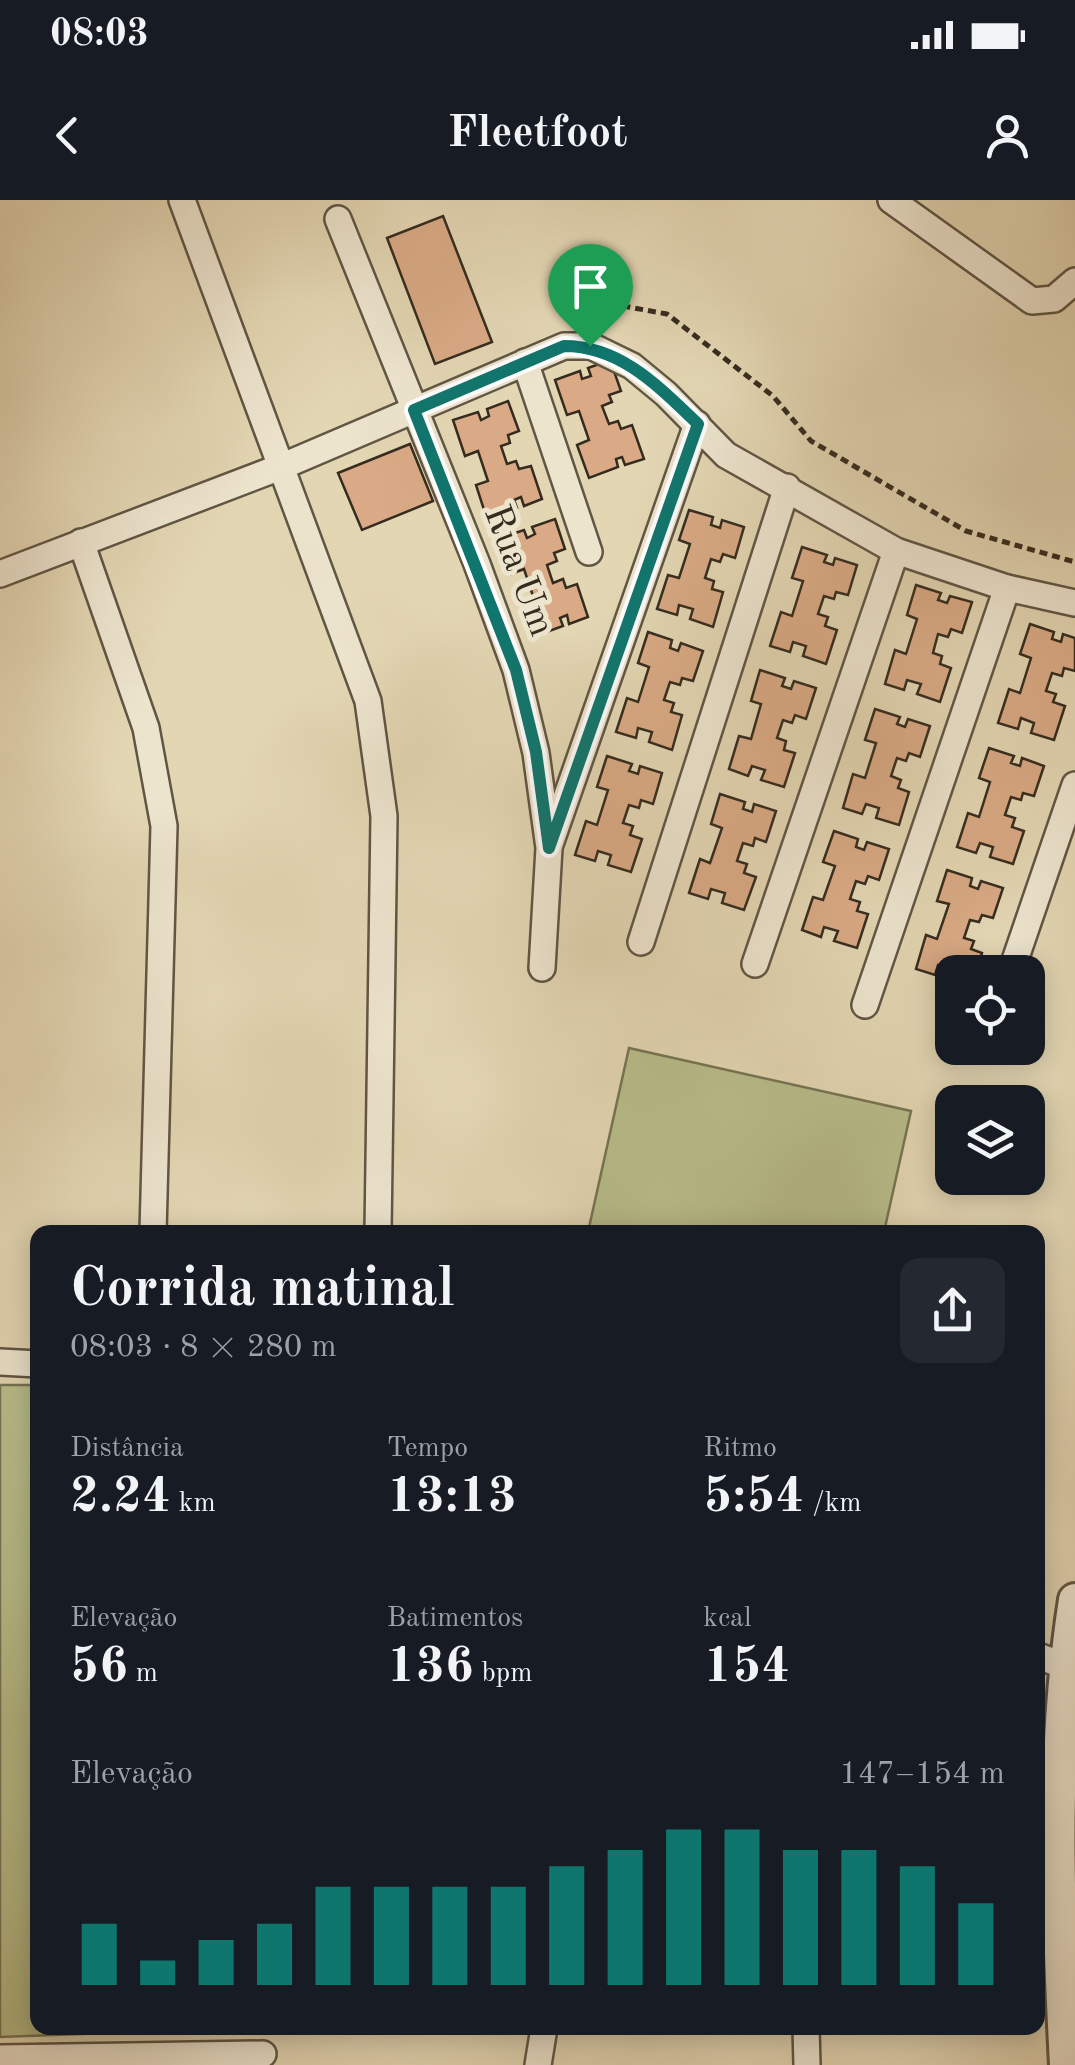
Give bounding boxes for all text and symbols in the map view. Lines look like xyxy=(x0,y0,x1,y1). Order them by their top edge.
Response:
text: 08:03 xyxy=(50,16,149,54)
icon: back xyxy=(40,108,95,163)
icon: person xyxy=(980,108,1035,163)
text: Fleetfoot xyxy=(447,112,628,157)
pin xyxy=(548,244,633,347)
icon: arrive xyxy=(563,259,618,314)
street label: Rua Um xyxy=(476,500,560,642)
map controls xyxy=(935,955,1045,1195)
button: locate xyxy=(935,955,1045,1065)
button: layers xyxy=(935,1085,1045,1195)
button: share xyxy=(900,1258,1005,1363)
text: Corrida matinal xyxy=(70,1263,455,1318)
text: 08:03 · 8 × 280 m xyxy=(70,1332,337,1364)
text: Distância xyxy=(70,1435,184,1463)
text: Tempo xyxy=(387,1435,468,1463)
text: Ritmo xyxy=(703,1435,777,1463)
text: 2.24 xyxy=(70,1473,171,1523)
text: 13:13 xyxy=(387,1473,517,1523)
text: 5:54 xyxy=(703,1473,804,1523)
text: km xyxy=(171,1490,216,1518)
text: /km xyxy=(804,1490,862,1518)
text: Elevação xyxy=(70,1605,177,1633)
text: Batimentos xyxy=(387,1605,523,1633)
text: kcal xyxy=(703,1605,752,1633)
text: 56 xyxy=(70,1643,128,1693)
text: 136 xyxy=(387,1643,474,1693)
text: 154 xyxy=(703,1643,790,1693)
text: m xyxy=(128,1660,158,1688)
text: bpm xyxy=(474,1660,533,1688)
text: Elevação xyxy=(70,1759,193,1791)
text: 147–154 m xyxy=(839,1759,1005,1791)

